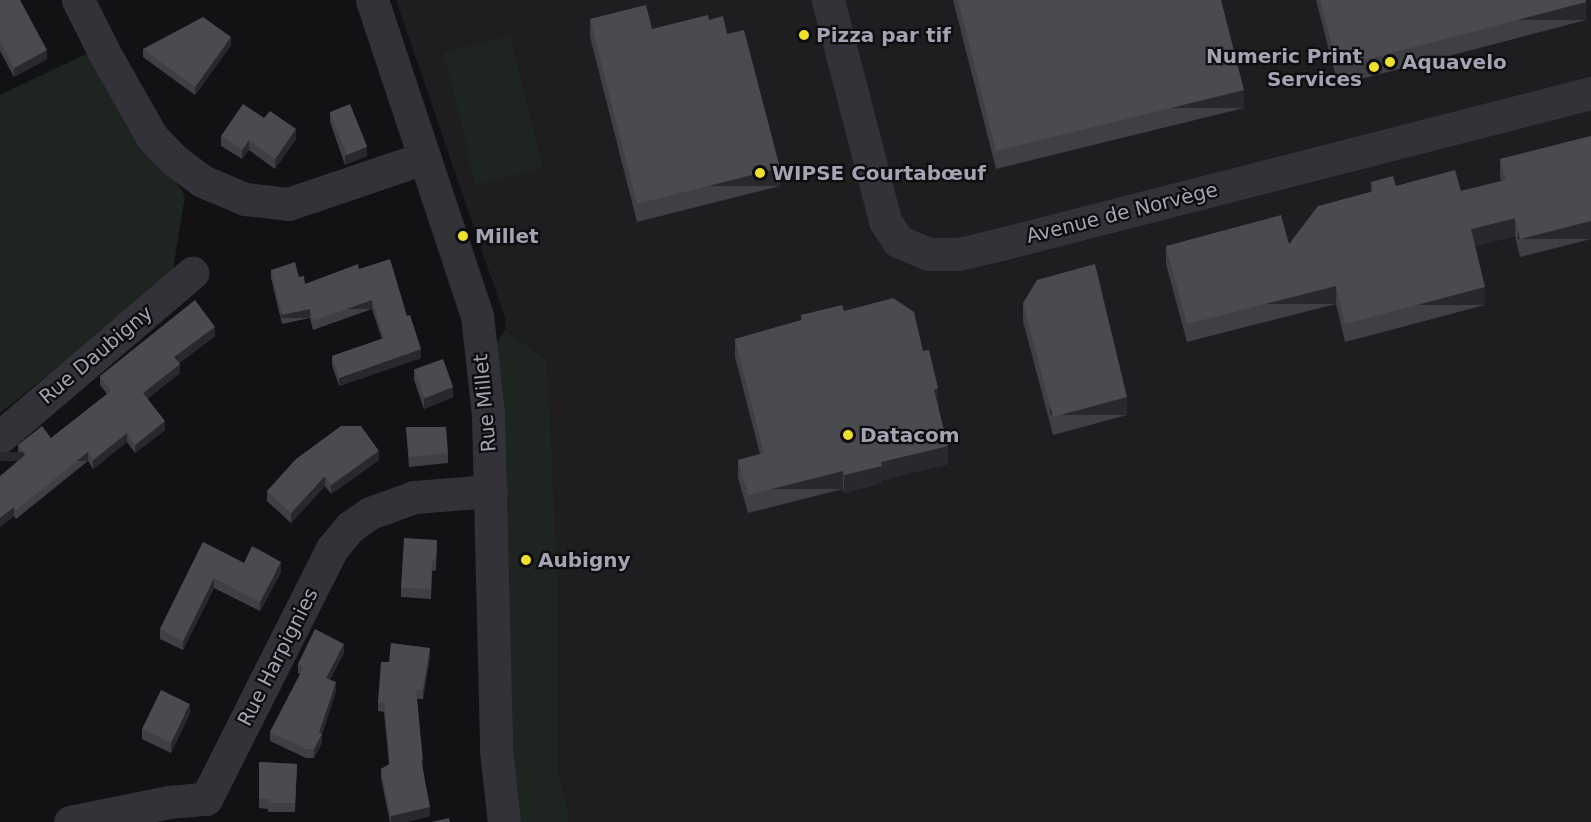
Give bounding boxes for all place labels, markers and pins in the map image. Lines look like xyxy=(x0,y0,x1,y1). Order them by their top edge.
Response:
place label: Pizza par tif xyxy=(816,23,951,47)
marker: Pizza par tif xyxy=(797,28,811,42)
place label: Numeric Print Services xyxy=(1206,44,1362,91)
place label: Aquavelo xyxy=(1402,50,1507,74)
marker: Aquavelo xyxy=(1383,55,1397,69)
marker: Numeric Print Services xyxy=(1367,60,1381,74)
place label: WIPSE Courtabœuf xyxy=(772,161,986,185)
marker: WIPSE Courtabœuf xyxy=(753,166,767,180)
place label: Millet xyxy=(475,224,539,248)
marker: Millet xyxy=(456,229,470,243)
place label: Datacom xyxy=(860,423,960,447)
marker: Datacom xyxy=(841,428,855,442)
place label: Aubigny xyxy=(538,548,630,572)
marker: Aubigny xyxy=(519,553,533,567)

